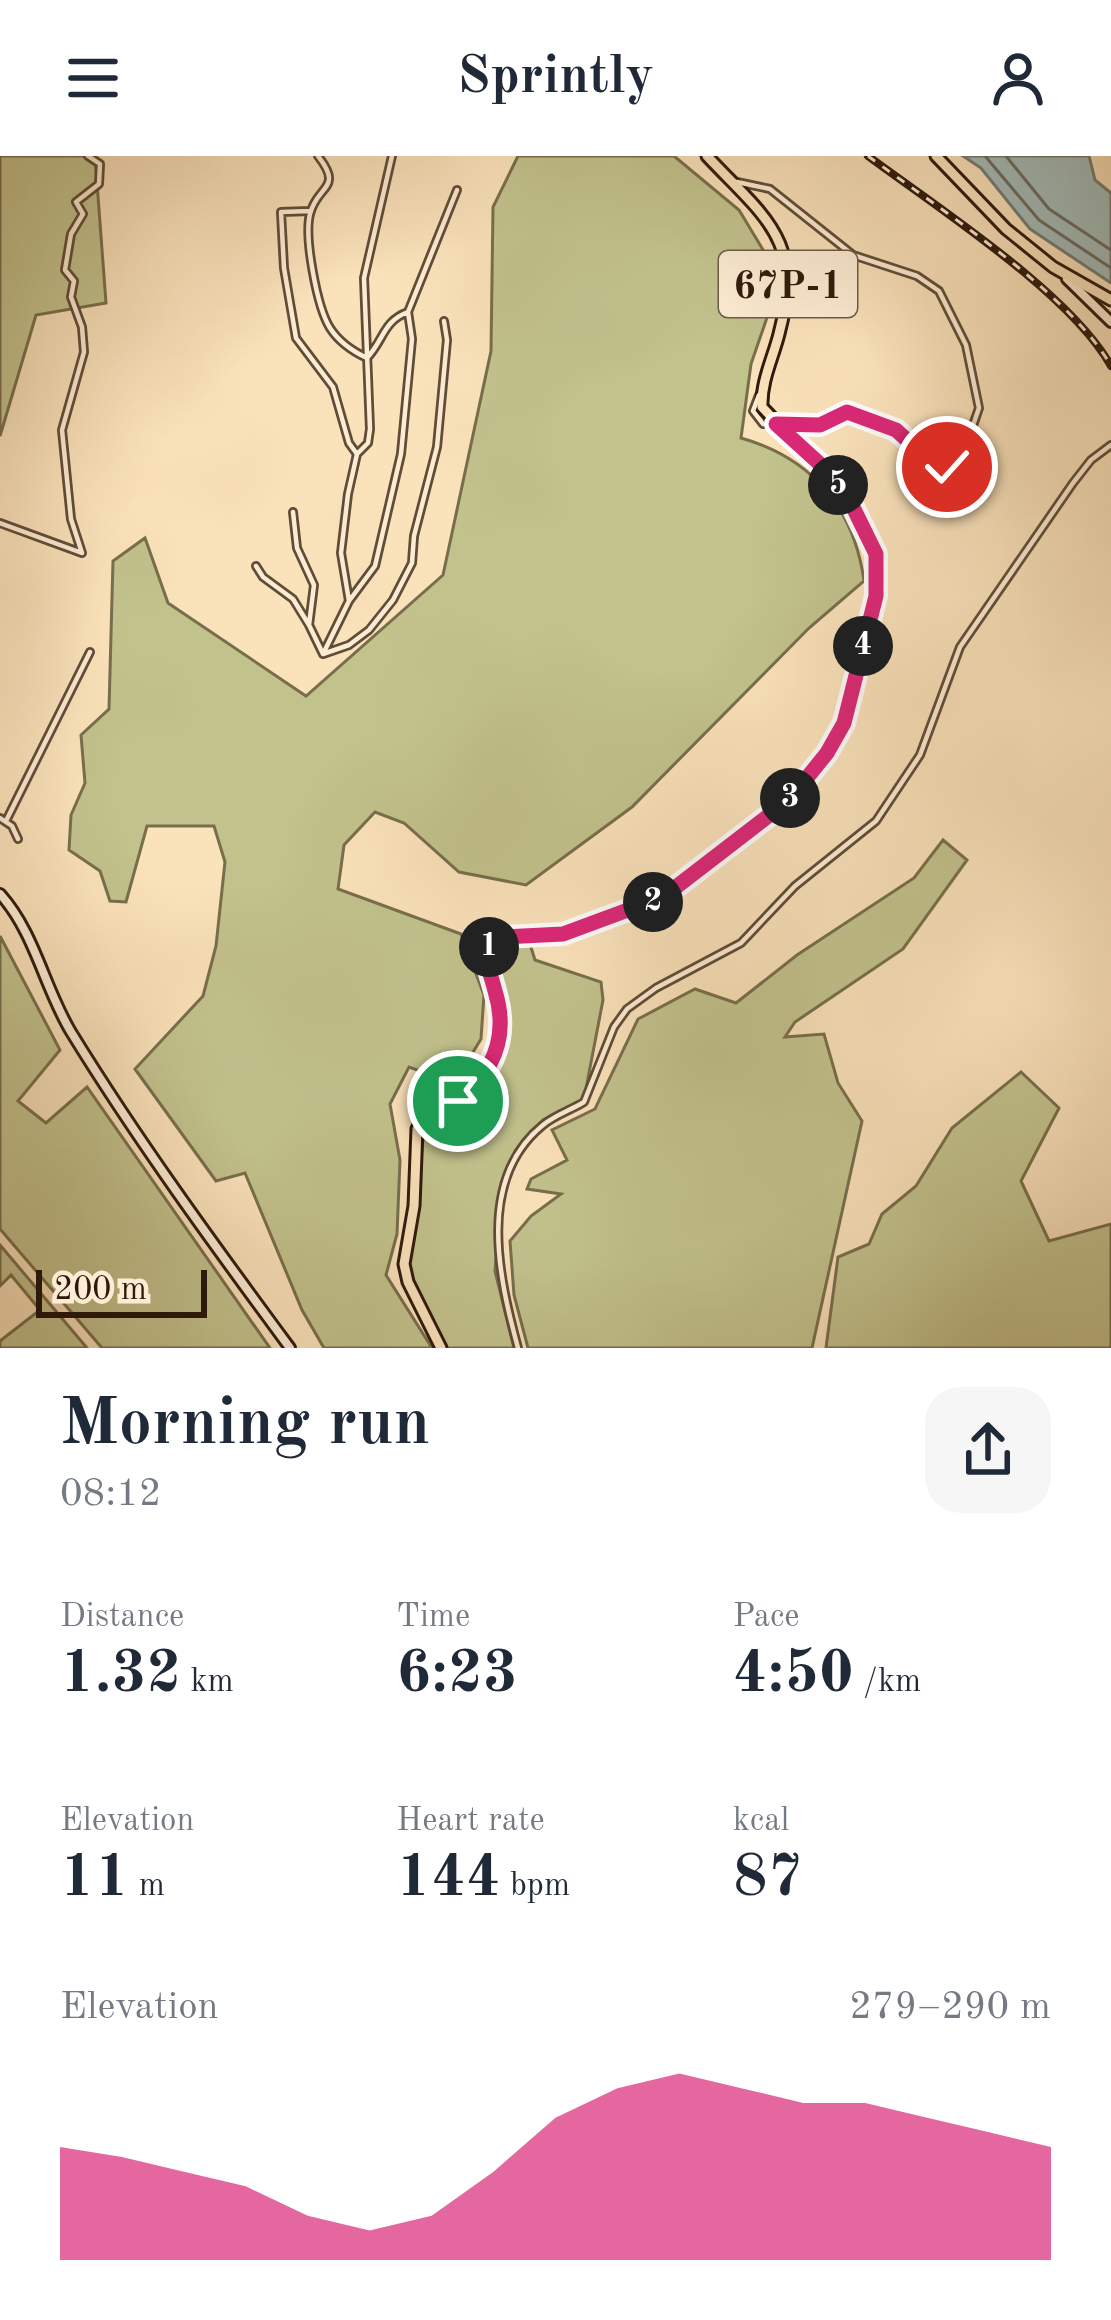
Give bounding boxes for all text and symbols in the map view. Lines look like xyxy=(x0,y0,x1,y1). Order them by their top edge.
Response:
icon: menu xyxy=(60,45,126,111)
icon: person xyxy=(985,45,1051,111)
text: Sprintly xyxy=(457,51,654,105)
road number: 67Р-1 xyxy=(719,251,857,317)
pin xyxy=(896,416,998,518)
icon: check xyxy=(914,434,980,500)
pin: 5 xyxy=(808,455,868,515)
text: 5 xyxy=(828,468,848,501)
pin: 4 xyxy=(833,616,893,676)
text: 4 xyxy=(853,629,873,662)
pin: 3 xyxy=(760,768,820,828)
text: 3 xyxy=(780,781,800,814)
pin: 2 xyxy=(623,872,683,932)
text: 2 xyxy=(643,885,663,918)
pin: 1 xyxy=(459,917,519,977)
text: 1 xyxy=(479,930,499,963)
pin xyxy=(407,1050,509,1152)
icon: arrive xyxy=(425,1068,491,1134)
scale bar xyxy=(36,1264,207,1317)
text: 200 m xyxy=(54,1274,147,1307)
button: share xyxy=(925,1387,1051,1513)
text: Morning run xyxy=(60,1393,430,1459)
text: 08:12 xyxy=(60,1475,161,1514)
text: Distance xyxy=(60,1601,184,1634)
text: Time xyxy=(396,1601,470,1634)
text: Pace xyxy=(733,1601,800,1634)
text: 1.32 xyxy=(60,1645,181,1705)
text: 6:23 xyxy=(396,1645,518,1705)
text: 4:50 xyxy=(733,1645,854,1705)
text: km xyxy=(181,1666,234,1699)
text: /km xyxy=(854,1666,921,1699)
text: Elevation xyxy=(60,1805,194,1838)
text: Heart rate xyxy=(396,1805,545,1838)
text: kcal xyxy=(733,1805,789,1838)
text: 11 xyxy=(60,1849,130,1909)
text: 144 xyxy=(396,1849,501,1909)
text: 87 xyxy=(733,1849,802,1909)
text: m xyxy=(130,1870,165,1903)
text: bpm xyxy=(501,1870,570,1903)
text: Elevation xyxy=(60,1988,219,2027)
text: 279–290 m xyxy=(849,1988,1051,2027)

